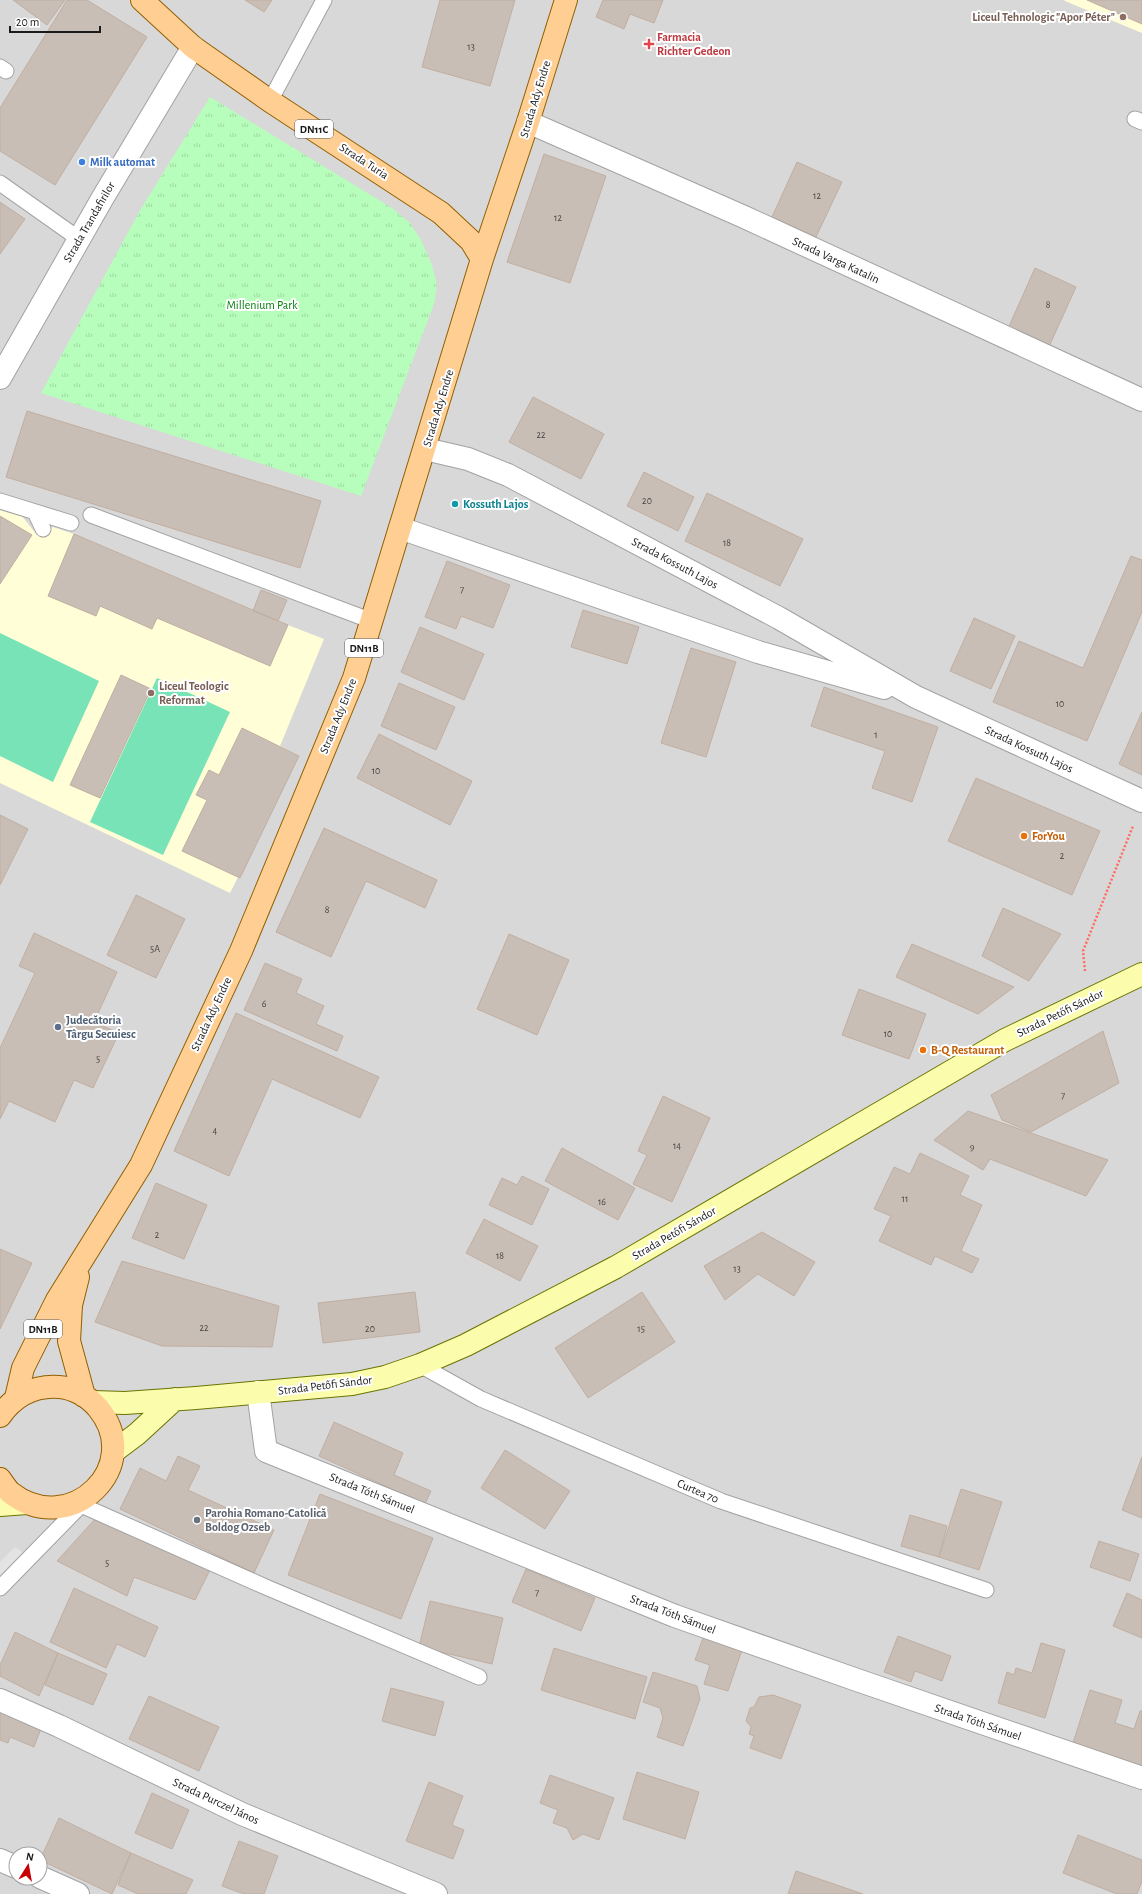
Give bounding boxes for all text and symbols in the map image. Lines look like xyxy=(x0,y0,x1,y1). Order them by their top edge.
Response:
scale bar xyxy=(10,8,100,34)
place label: Liceul Tehnologic "Apor Péter" xyxy=(972,11,1115,23)
marker: Liceul Tehnologic "Apor Péter" xyxy=(1118,12,1128,22)
text: 20 m xyxy=(16,16,39,28)
place label: Farmacia Richter Gedeon xyxy=(657,31,731,57)
marker: Farmacia Richter Gedeon xyxy=(644,39,654,49)
house number: 13 xyxy=(467,42,475,52)
street label: Strada Ady Endre xyxy=(518,59,553,139)
road number: DN11C xyxy=(295,120,333,138)
street label: Strada Turia xyxy=(337,141,391,181)
place label: Milk automat xyxy=(90,156,155,168)
marker: Milk automat xyxy=(77,157,87,167)
street label: Strada Trandafirilor xyxy=(61,180,117,264)
house number: 12 xyxy=(813,191,821,201)
house number: 12 xyxy=(554,213,562,223)
street label: Strada Varga Katalin xyxy=(791,235,881,285)
park label: Millenium Park xyxy=(226,299,298,311)
house number: 8 xyxy=(1046,300,1051,310)
street label: Strada Ady Endre xyxy=(421,368,456,448)
house number: 22 xyxy=(536,430,546,440)
house number: 20 xyxy=(642,496,652,506)
place label: Kossuth Lajos xyxy=(463,498,529,511)
marker: Kossuth Lajos xyxy=(450,499,460,509)
street label: Strada Kossuth Lajos xyxy=(629,535,720,592)
house number: 18 xyxy=(723,538,731,548)
house number: 7 xyxy=(460,585,464,595)
road number: DN11B xyxy=(345,639,383,657)
street label: Strada Ady Endre xyxy=(317,677,359,756)
place label: Liceul Teologic Reformat xyxy=(159,680,229,706)
marker: Liceul Teologic Reformat xyxy=(146,688,156,698)
house number: 10 xyxy=(1056,699,1064,709)
street label: Strada Kossuth Lajos xyxy=(983,723,1075,776)
house number: 1 xyxy=(874,730,878,740)
house number: 10 xyxy=(372,766,380,776)
place label: ForYou xyxy=(1032,830,1066,842)
marker: ForYou xyxy=(1019,831,1029,841)
house number: 2 xyxy=(1060,851,1065,861)
house number: 8 xyxy=(325,905,330,915)
house number: 5A xyxy=(150,944,160,954)
street label: Strada Ady Endre xyxy=(189,975,234,1053)
street label: Strada Petőfi Sándor xyxy=(1015,987,1105,1039)
house number: 6 xyxy=(262,999,267,1009)
place label: Judecătoria Târgu Secuiesc xyxy=(66,1014,136,1040)
marker: Judecătoria Târgu Secuiesc xyxy=(53,1022,63,1032)
house number: 10 xyxy=(884,1029,892,1039)
place label: B-Q Restaurant xyxy=(931,1044,1004,1057)
marker: B-Q Restaurant xyxy=(918,1045,928,1055)
house number: 5 xyxy=(96,1054,100,1064)
house number: 7 xyxy=(1061,1091,1065,1101)
house number: 4 xyxy=(213,1126,218,1136)
house number: 14 xyxy=(673,1141,681,1151)
house number: 9 xyxy=(970,1142,975,1152)
house number: 11 xyxy=(902,1194,908,1204)
house number: 16 xyxy=(598,1197,606,1207)
street label: Strada Petőfi Sándor xyxy=(630,1204,718,1262)
house number: 2 xyxy=(155,1230,160,1240)
house number: 18 xyxy=(496,1251,504,1261)
house number: 13 xyxy=(733,1264,741,1274)
road number: DN11B xyxy=(24,1320,62,1338)
house number: 22 xyxy=(199,1323,209,1333)
house number: 20 xyxy=(365,1324,375,1334)
house number: 15 xyxy=(637,1324,645,1334)
street label: Strada Petőfi Sándor xyxy=(277,1373,373,1397)
street label: Strada Tóth Sámuel xyxy=(328,1470,416,1516)
street label: Curtea 70 xyxy=(675,1477,721,1505)
place label: Parohia Romano-Catolică Boldog Ozseb xyxy=(205,1507,327,1533)
marker: Parohia Romano-Catolică Boldog Ozseb xyxy=(192,1515,202,1525)
house number: 5 xyxy=(105,1558,109,1568)
house number: 7 xyxy=(535,1588,539,1598)
street label: Strada Tóth Sámuel xyxy=(629,1592,717,1636)
street label: Strada Tóth Sámuel xyxy=(933,1702,1023,1742)
street label: Strada Purczel János xyxy=(171,1776,261,1826)
north arrow xyxy=(8,1846,48,1886)
text: N xyxy=(25,1851,35,1863)

